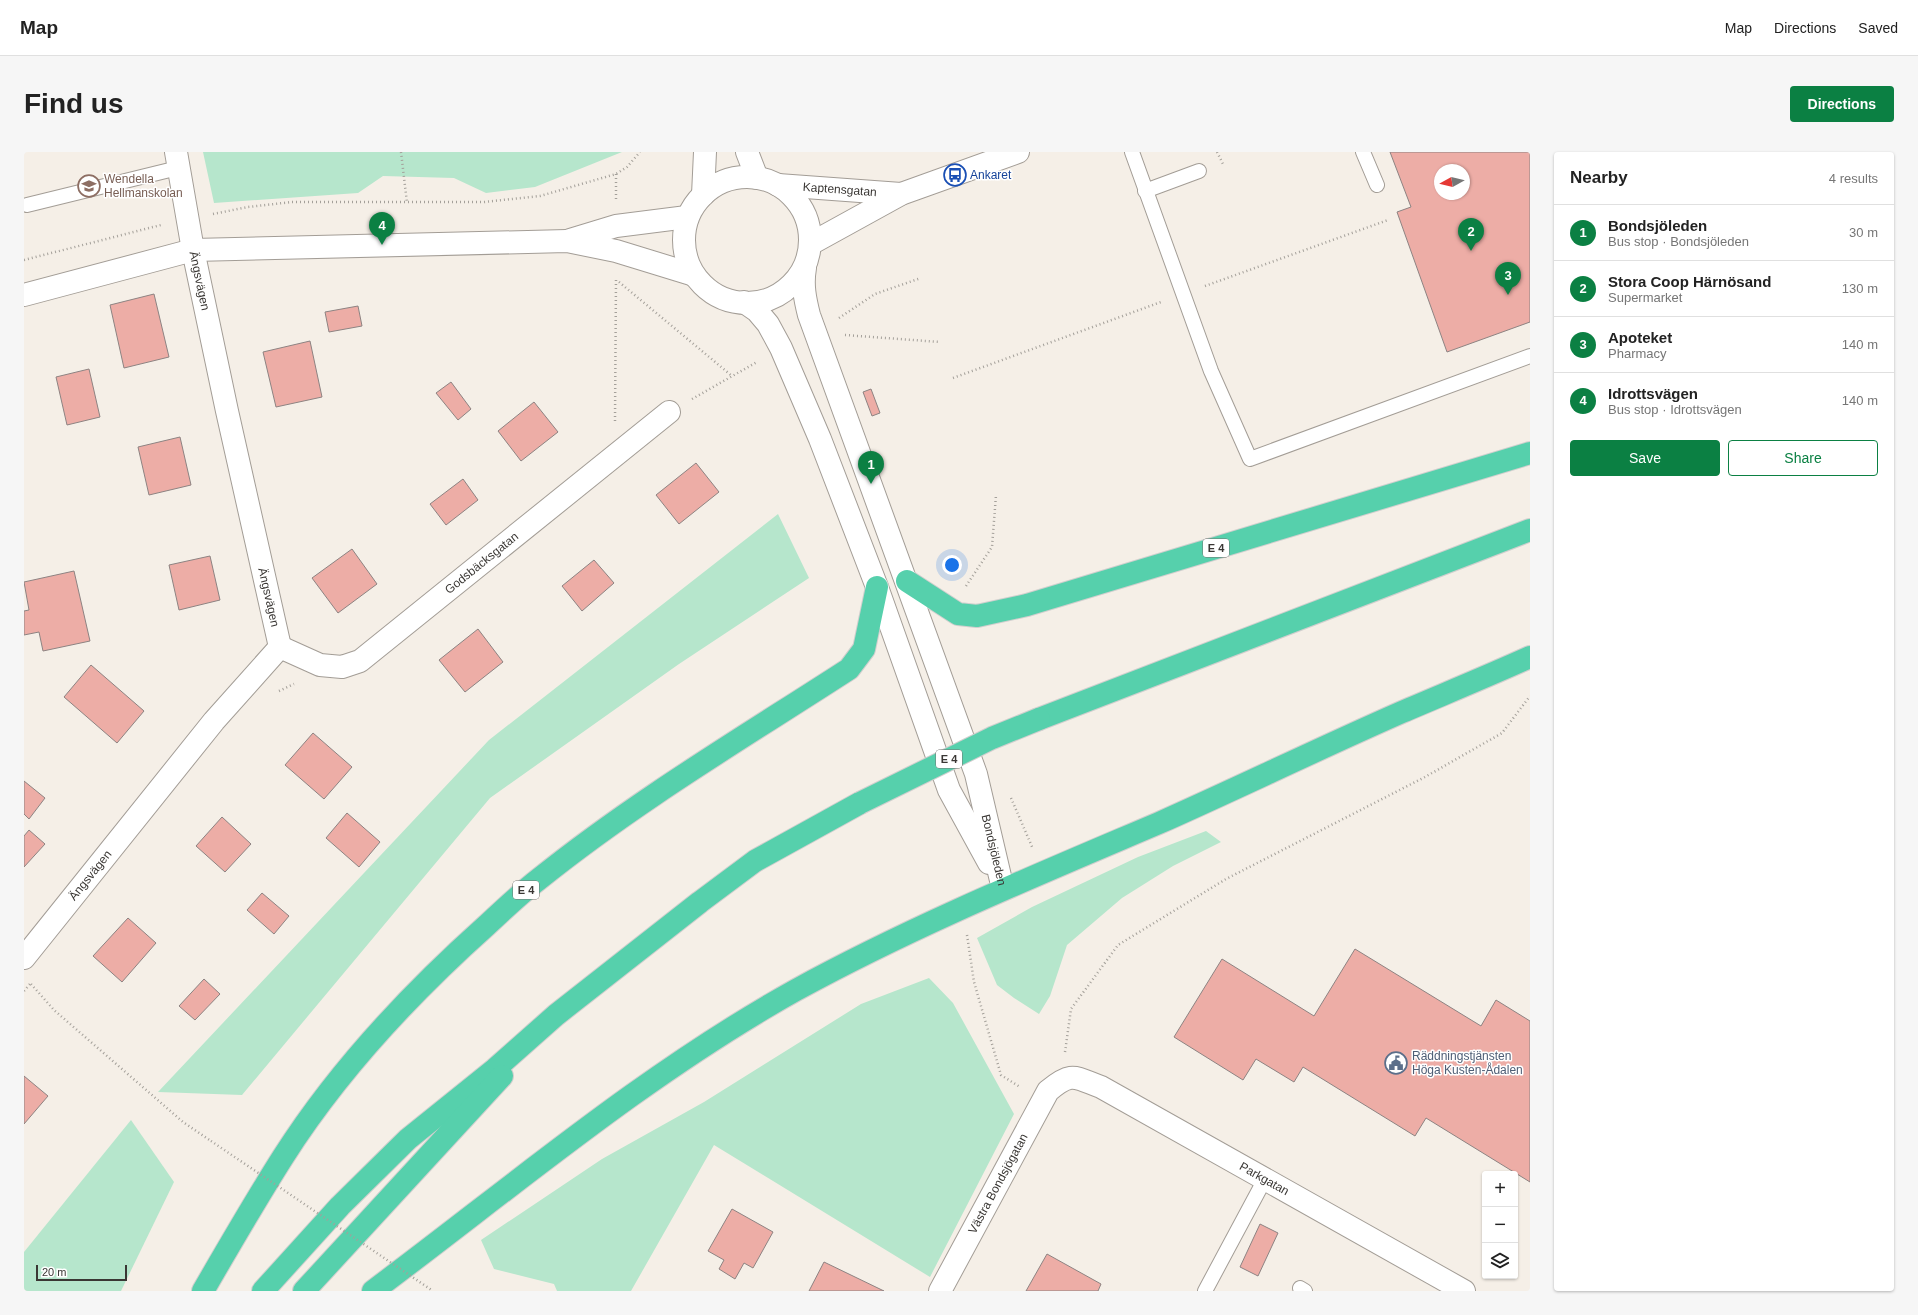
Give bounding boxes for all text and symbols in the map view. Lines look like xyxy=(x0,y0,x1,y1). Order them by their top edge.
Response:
text: Map xyxy=(20,17,58,38)
text: Map xyxy=(1725,20,1752,36)
text: Directions xyxy=(1774,20,1836,36)
text: Saved xyxy=(1858,20,1898,36)
button: Directions xyxy=(1790,86,1894,122)
text: Find us xyxy=(24,88,124,119)
bus stop icon: Ankaret xyxy=(942,162,968,188)
north arrow xyxy=(1434,164,1470,200)
place label: Ankaret xyxy=(970,168,1012,182)
text: Nearby xyxy=(1570,168,1628,187)
text: 4 results xyxy=(1829,171,1878,186)
place label: Wendella Hellmanskolan xyxy=(104,172,183,200)
school or university icon: Wendella Hellmanskolan xyxy=(76,173,102,199)
street label: Kaptensgatan xyxy=(802,180,877,199)
pin: 4 xyxy=(369,212,395,245)
text: Bondsjöleden xyxy=(1608,217,1707,234)
pin: 2 xyxy=(1458,218,1484,251)
text: 1 xyxy=(1579,225,1587,240)
text: 30 m xyxy=(1849,225,1878,240)
text: Bus stop · Bondsjöleden xyxy=(1608,234,1749,249)
street label: Ängsvägen xyxy=(186,250,213,312)
pin: 3 xyxy=(1495,262,1521,295)
text: Stora Coop Härnösand xyxy=(1608,273,1771,290)
text: 2 xyxy=(1579,281,1587,296)
text: 130 m xyxy=(1842,281,1878,296)
text: Supermarket xyxy=(1608,290,1682,305)
text: Apoteket xyxy=(1608,329,1672,346)
text: 3 xyxy=(1579,337,1587,352)
text: 140 m xyxy=(1842,337,1878,352)
text: Pharmacy xyxy=(1608,346,1667,361)
text: Idrottsvägen xyxy=(1608,385,1698,402)
text: 4 xyxy=(1579,393,1587,408)
text: 140 m xyxy=(1842,393,1878,408)
text: Bus stop · Idrottsvägen xyxy=(1608,402,1742,417)
button: Save xyxy=(1570,440,1720,476)
button: Share xyxy=(1728,440,1878,476)
pin: 1 xyxy=(858,451,884,484)
street label: Godsbäcksgatan xyxy=(442,529,521,597)
road number: E 4 xyxy=(1203,539,1229,557)
your location xyxy=(942,555,962,575)
street label: Ängsvägen xyxy=(255,566,282,628)
road number: E 4 xyxy=(936,750,962,768)
street label: Bondsjöleden xyxy=(979,813,1009,887)
street label: Ängsvägen xyxy=(66,847,115,903)
road number: E 4 xyxy=(513,881,539,899)
place label: Räddningstjänsten Höga Kusten-Ådalen xyxy=(1412,1049,1523,1077)
public building icon: Räddningstjänsten Höga Kusten-Ådalen xyxy=(1383,1050,1409,1076)
street label: Västra Bondsjögatan xyxy=(965,1131,1031,1236)
street label: Parkgatan xyxy=(1237,1159,1292,1198)
map controls xyxy=(1482,1171,1518,1279)
button: + xyxy=(1482,1171,1518,1207)
button: − xyxy=(1482,1207,1518,1243)
button: layers xyxy=(1482,1243,1518,1279)
scale bar xyxy=(36,1263,127,1282)
text: 20 m xyxy=(42,1266,66,1278)

